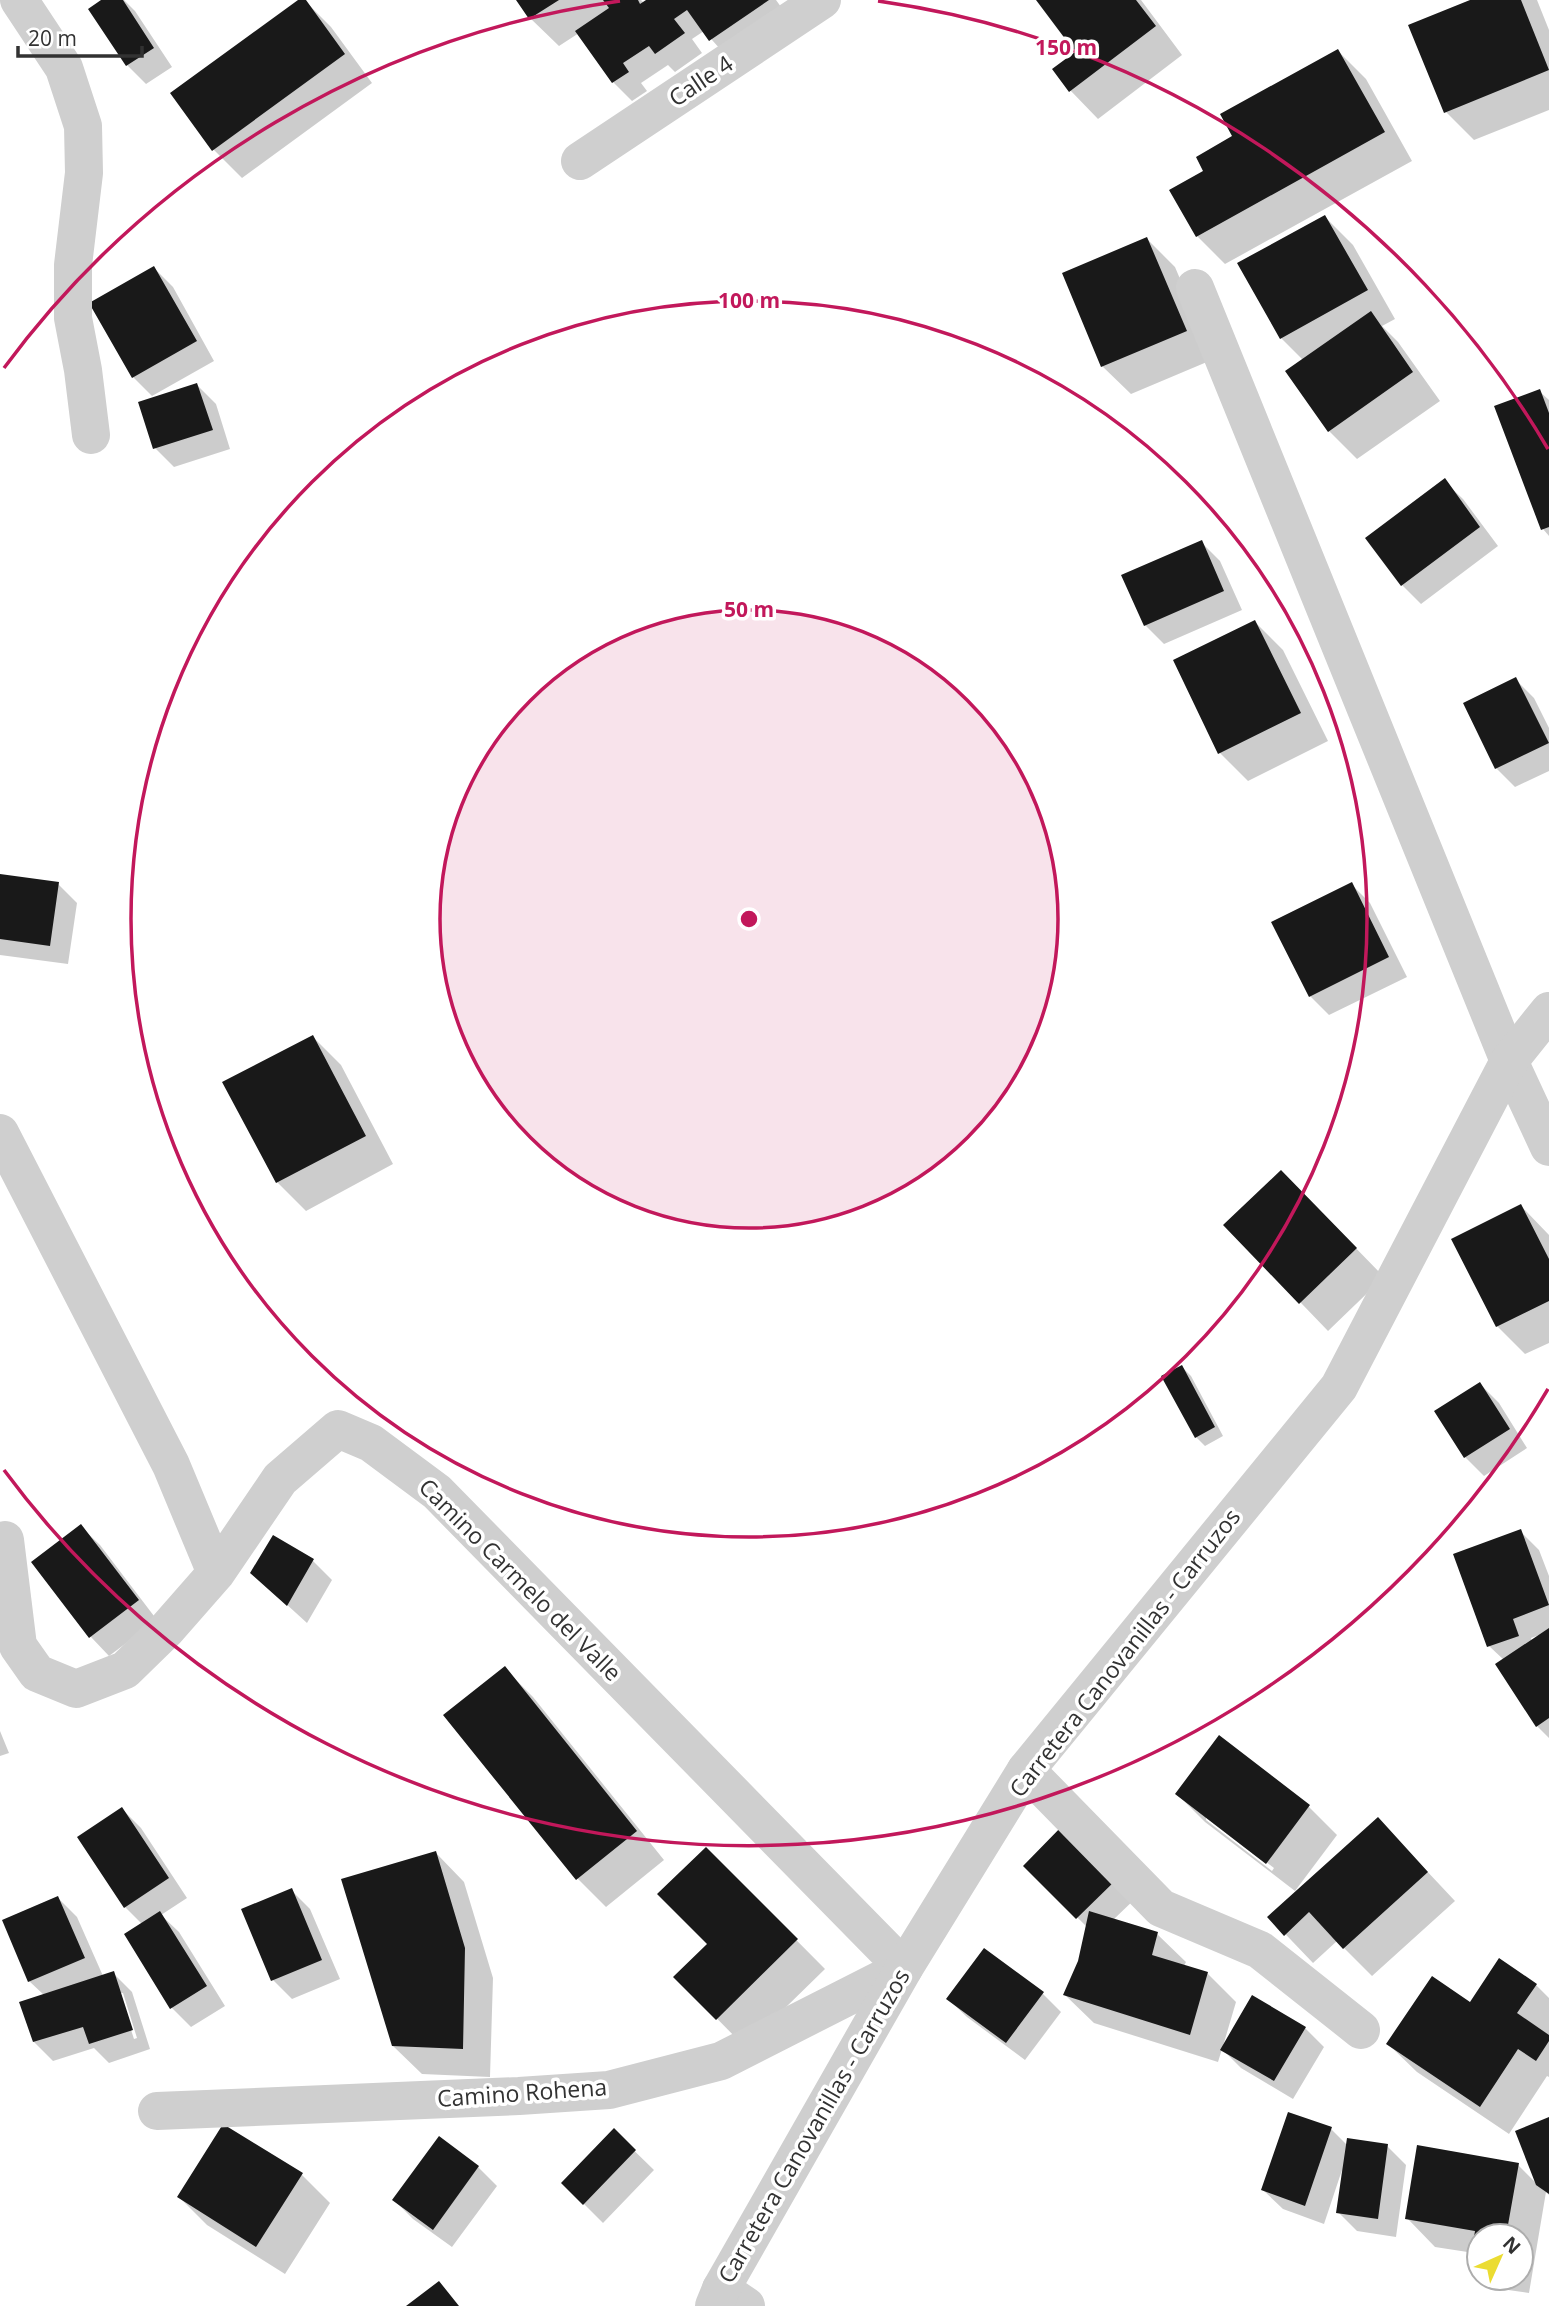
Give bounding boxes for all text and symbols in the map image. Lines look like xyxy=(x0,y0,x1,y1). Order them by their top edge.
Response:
scale bar xyxy=(18,14,142,58)
text: 20 m xyxy=(28,24,77,52)
text: 150 m xyxy=(1035,33,1097,61)
street label: Calle 4 xyxy=(662,47,739,113)
text: 100 m xyxy=(718,286,780,314)
text: 50 m xyxy=(724,595,774,623)
centre of rings xyxy=(737,907,761,931)
street label: Camino Carmelo del Valle xyxy=(412,1471,629,1688)
street label: Carretera Canovanillas - Carruzos xyxy=(1001,1501,1247,1803)
street label: Carretera Canovanillas - Carruzos xyxy=(710,1962,917,2289)
street label: Camino Rohena xyxy=(436,2070,608,2114)
north arrow xyxy=(1465,2222,1535,2292)
text: N xyxy=(1497,2230,1527,2260)

